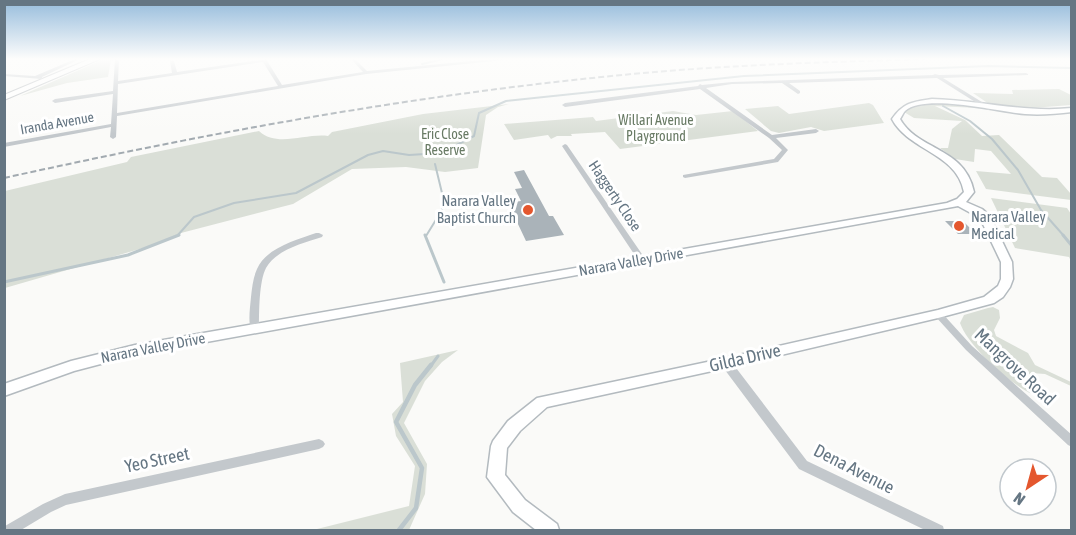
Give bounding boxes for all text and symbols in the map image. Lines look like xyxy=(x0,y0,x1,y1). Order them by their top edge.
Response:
street label: Iranda Avenue xyxy=(19,109,95,137)
park label: Willari Avenue Playground xyxy=(618,112,694,144)
park label: Eric Close Reserve xyxy=(421,126,469,158)
street label: Haggerty Close xyxy=(586,157,645,234)
place label: Narara Valley Baptist Church xyxy=(437,192,516,226)
marker: Narara Valley Baptist Church xyxy=(521,203,535,217)
place label: Narara Valley Medical xyxy=(971,208,1046,242)
marker: Narara Valley Medical xyxy=(952,219,966,233)
street label: Narara Valley Drive xyxy=(577,244,685,279)
street label: Mangrove Road xyxy=(971,324,1060,409)
street label: Narara Valley Drive xyxy=(99,329,207,366)
street label: Gilda Drive xyxy=(707,339,783,376)
street label: Dena Avenue xyxy=(810,439,898,498)
street label: Yeo Street xyxy=(123,442,191,477)
north arrow xyxy=(998,457,1058,517)
text: N xyxy=(1010,489,1028,509)

